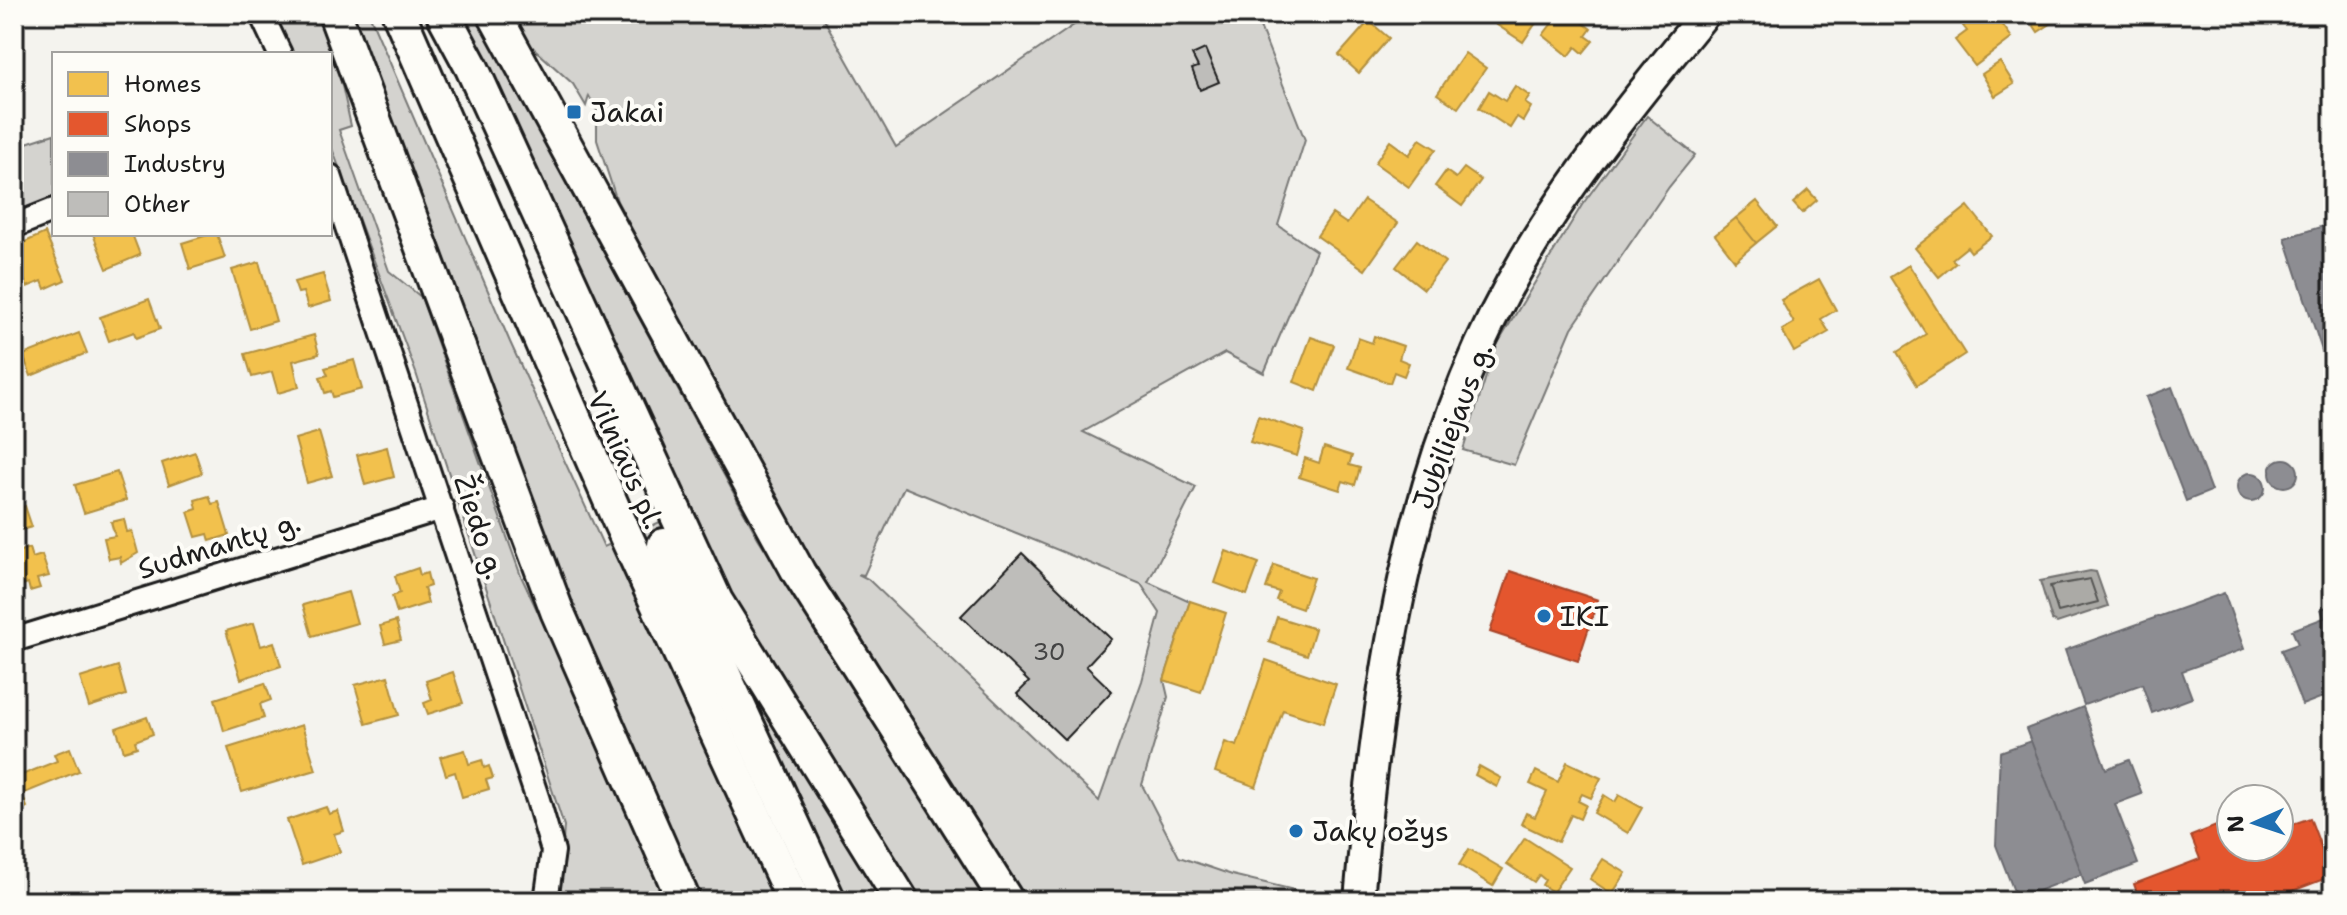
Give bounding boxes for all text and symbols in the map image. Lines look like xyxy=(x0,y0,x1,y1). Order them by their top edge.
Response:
legend xyxy=(52,52,332,236)
text: Homes xyxy=(124,68,202,100)
place label: Jakai xyxy=(590,93,664,131)
marker: Jakai xyxy=(565,103,583,121)
text: Shops xyxy=(124,108,192,140)
text: Industry xyxy=(124,148,226,180)
text: Other xyxy=(124,188,191,220)
street label: Jubiliejaus g. xyxy=(1403,337,1501,515)
street label: Vilniaus pl. xyxy=(579,385,673,535)
street label: Žiedo g. xyxy=(445,470,515,584)
street label: Sudmantų g. xyxy=(133,502,305,588)
place label: IKI xyxy=(1560,597,1609,635)
marker: IKI xyxy=(1535,607,1553,625)
house number: 30 xyxy=(1032,636,1066,668)
north arrow xyxy=(2215,783,2295,863)
place label: Jakų ožys xyxy=(1312,812,1449,850)
text: N xyxy=(2221,815,2250,833)
marker: Jakų ožys xyxy=(1287,822,1305,840)

